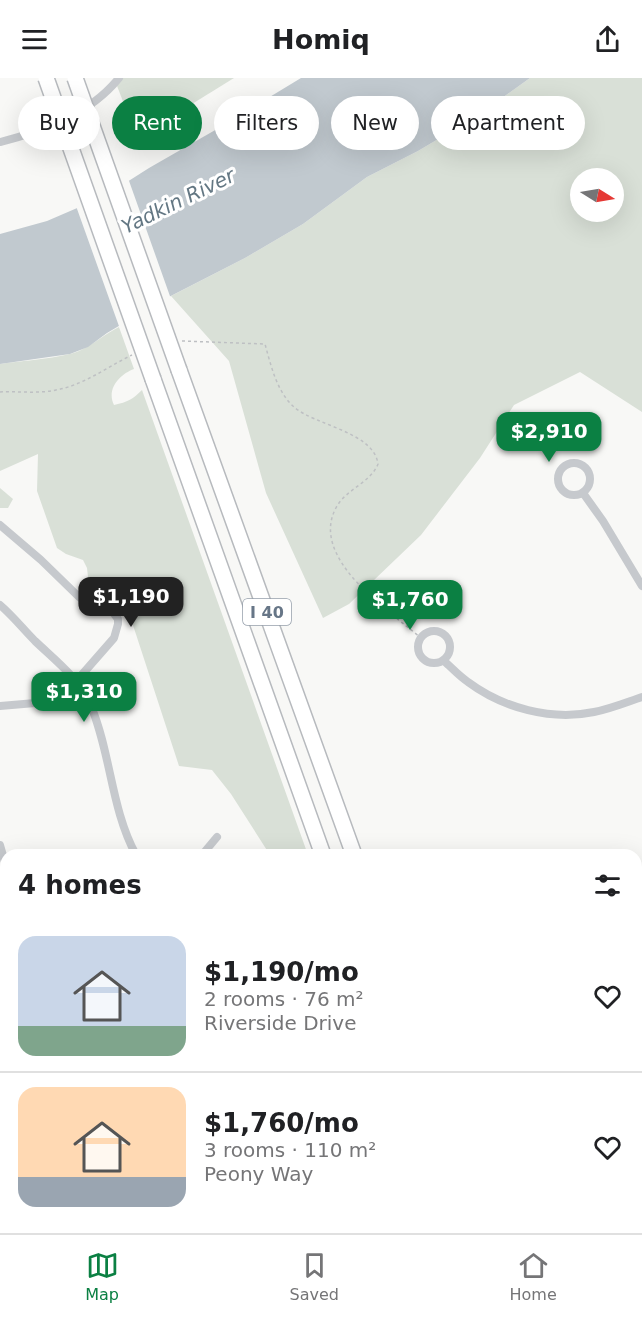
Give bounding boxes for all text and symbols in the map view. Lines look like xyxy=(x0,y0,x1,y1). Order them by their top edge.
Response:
icon: menu xyxy=(18,23,51,56)
icon: share xyxy=(591,23,624,56)
text: Homiq xyxy=(272,24,370,55)
chip: Buy xyxy=(18,96,100,150)
chip: Rent xyxy=(112,96,202,150)
chip: Filters xyxy=(214,96,319,150)
chip: New xyxy=(331,96,419,150)
chip: Apartment xyxy=(431,96,585,150)
water label: Yadkin River xyxy=(117,162,240,239)
north arrow xyxy=(570,168,624,222)
map controls xyxy=(570,168,624,222)
pin: $2,910 xyxy=(500,412,598,463)
text: $2,910 xyxy=(510,419,588,443)
pin: $1,190 xyxy=(82,577,180,628)
pin: $1,760 xyxy=(361,580,459,631)
text: $1,190 xyxy=(92,584,170,608)
text: $1,760 xyxy=(371,587,449,611)
road number: I 40 xyxy=(243,599,291,625)
pin: $1,310 xyxy=(35,672,133,723)
text: $1,310 xyxy=(45,679,123,703)
icon: filters xyxy=(591,869,624,902)
text: 4 homes xyxy=(18,870,142,900)
text: $1,190/mo xyxy=(204,957,359,987)
icon: home xyxy=(66,960,138,1032)
icon: heart xyxy=(591,980,624,1013)
text: 2 rooms · 76 m² xyxy=(204,987,364,1011)
text: Riverside Drive xyxy=(204,1011,356,1035)
text: $1,760/mo xyxy=(204,1108,359,1138)
icon: home xyxy=(66,1111,138,1183)
icon: heart xyxy=(591,1131,624,1164)
text: 3 rooms · 110 m² xyxy=(204,1138,376,1162)
text: Peony Way xyxy=(204,1162,313,1186)
tab: Map xyxy=(85,1249,119,1304)
tab: Saved xyxy=(290,1249,339,1304)
tab: Home xyxy=(509,1249,557,1304)

